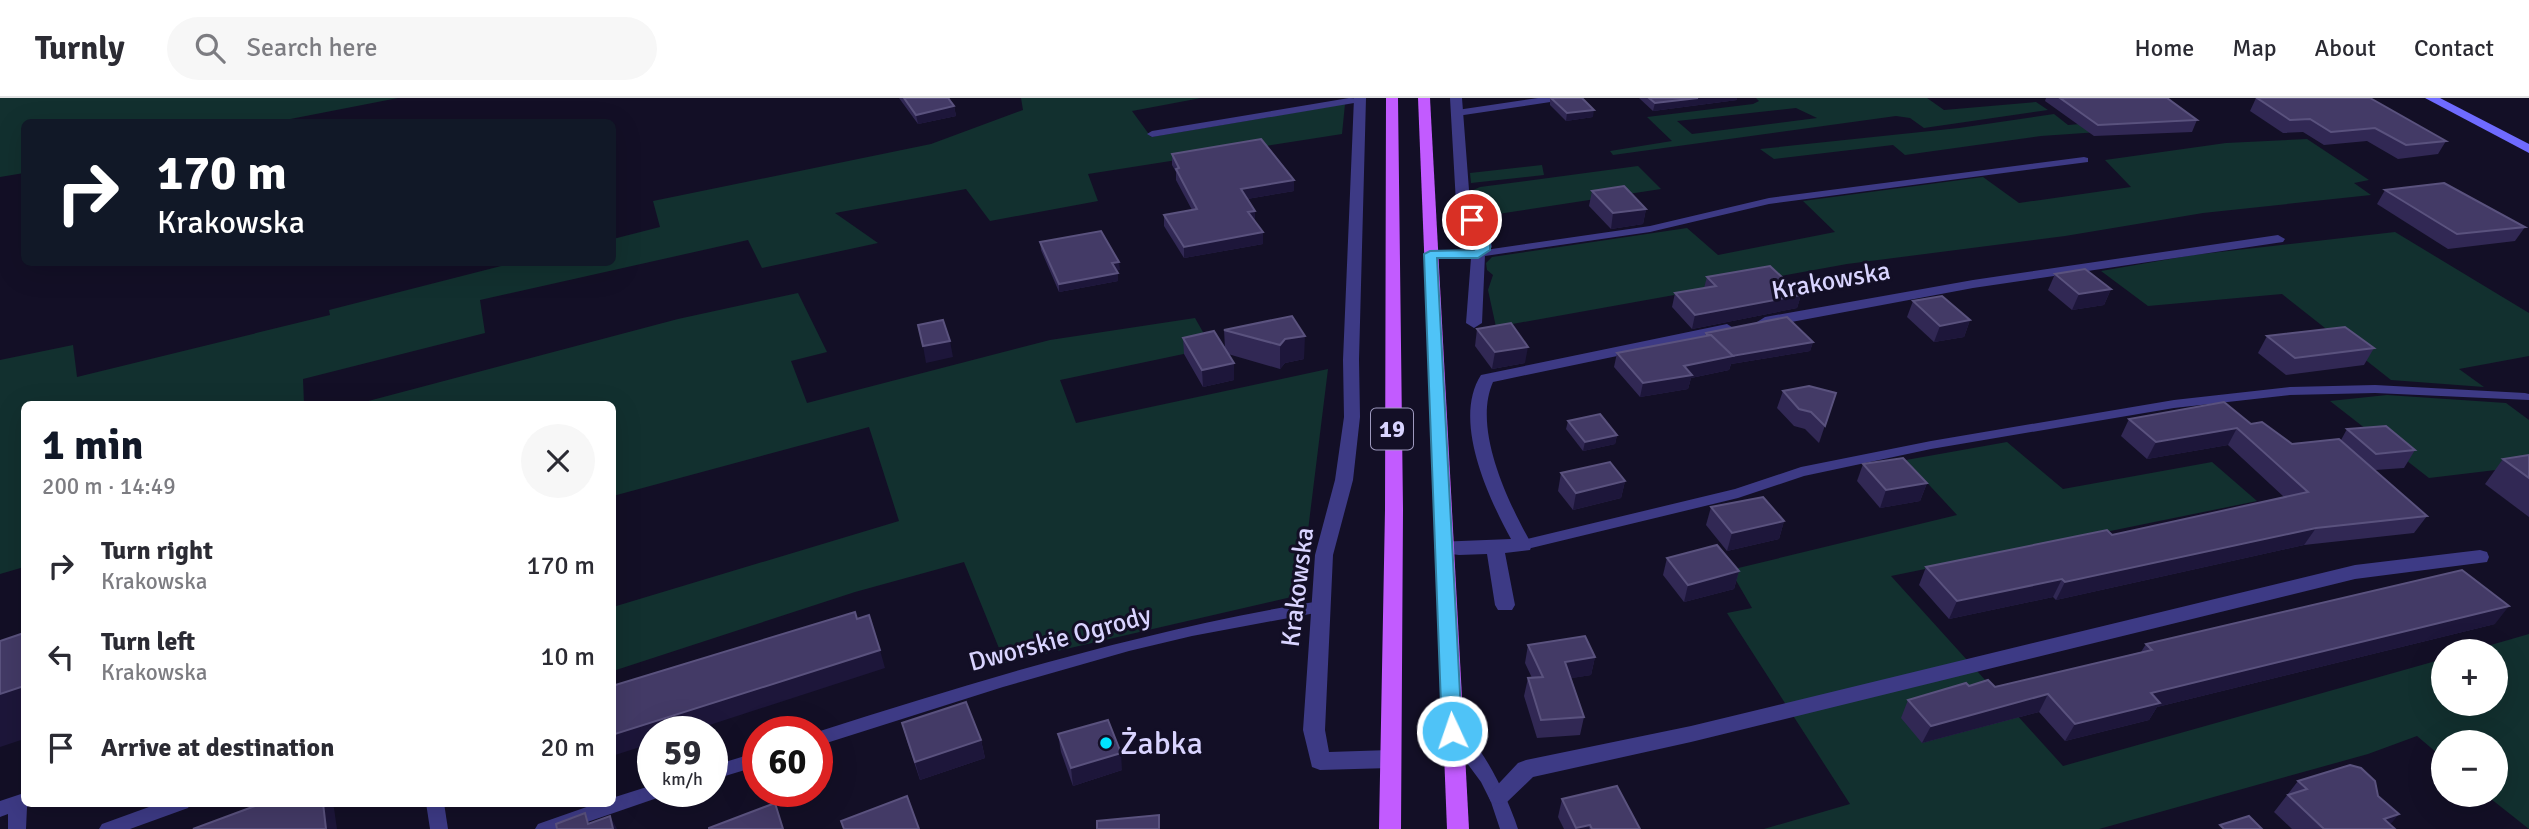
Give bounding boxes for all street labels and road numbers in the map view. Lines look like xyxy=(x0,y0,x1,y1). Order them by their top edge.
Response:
street label: Krakowska xyxy=(1769,255,1893,307)
road number: 19 xyxy=(1371,408,1413,450)
street label: Krakowska xyxy=(1275,525,1321,649)
street label: Dworskie Ogrody xyxy=(965,599,1155,679)

